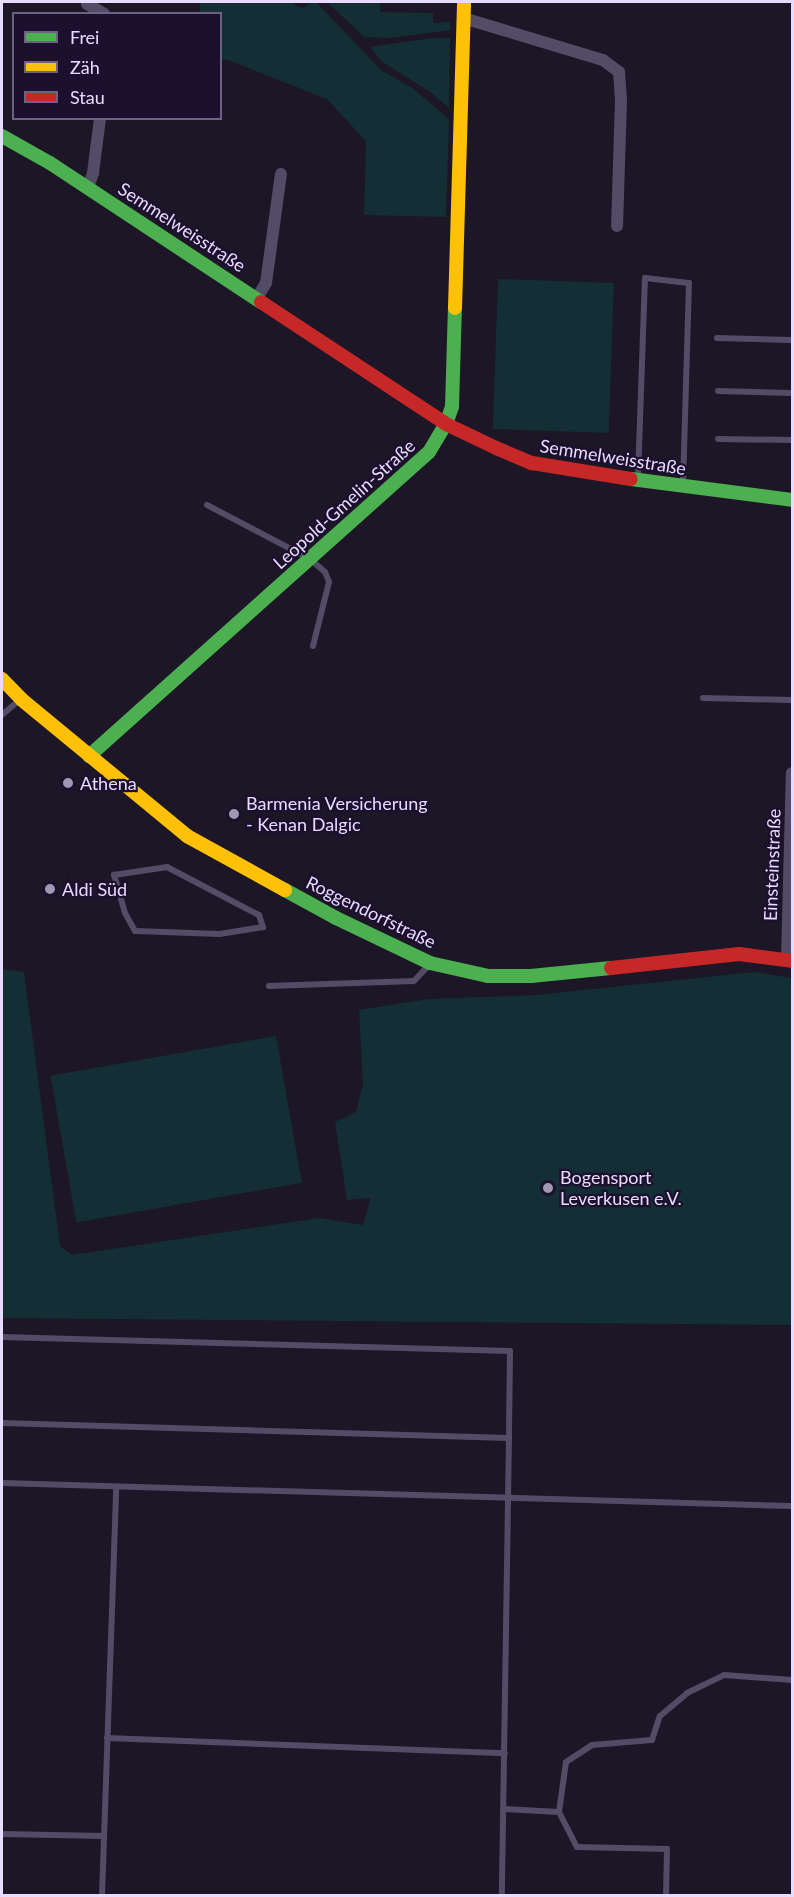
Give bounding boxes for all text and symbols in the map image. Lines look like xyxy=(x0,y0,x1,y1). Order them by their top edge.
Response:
legend xyxy=(12,12,222,120)
text: Frei xyxy=(70,26,99,48)
text: Zäh xyxy=(70,56,100,78)
text: Stau xyxy=(70,86,105,108)
street label: Semmelweisstraße xyxy=(114,178,250,276)
street label: Leopold-Gmelin-Straße xyxy=(269,435,419,573)
street label: Semmelweisstraße xyxy=(538,435,688,479)
place label: Athena xyxy=(80,772,137,794)
marker: Athena xyxy=(61,776,75,790)
place label: Barmenia Versicherung - Kenan Dalgic xyxy=(246,793,428,836)
marker: Barmenia Versicherung - Kenan Dalgic xyxy=(227,807,241,821)
street label: Einsteinstraße xyxy=(759,808,785,922)
street label: Roggendorfstraße xyxy=(303,871,439,953)
place label: Aldi Süd xyxy=(62,878,127,900)
marker: Aldi Süd xyxy=(43,882,57,896)
place label: Bogensport Leverkusen e.V. xyxy=(560,1167,682,1210)
marker: Bogensport Leverkusen e.V. xyxy=(541,1181,555,1195)

